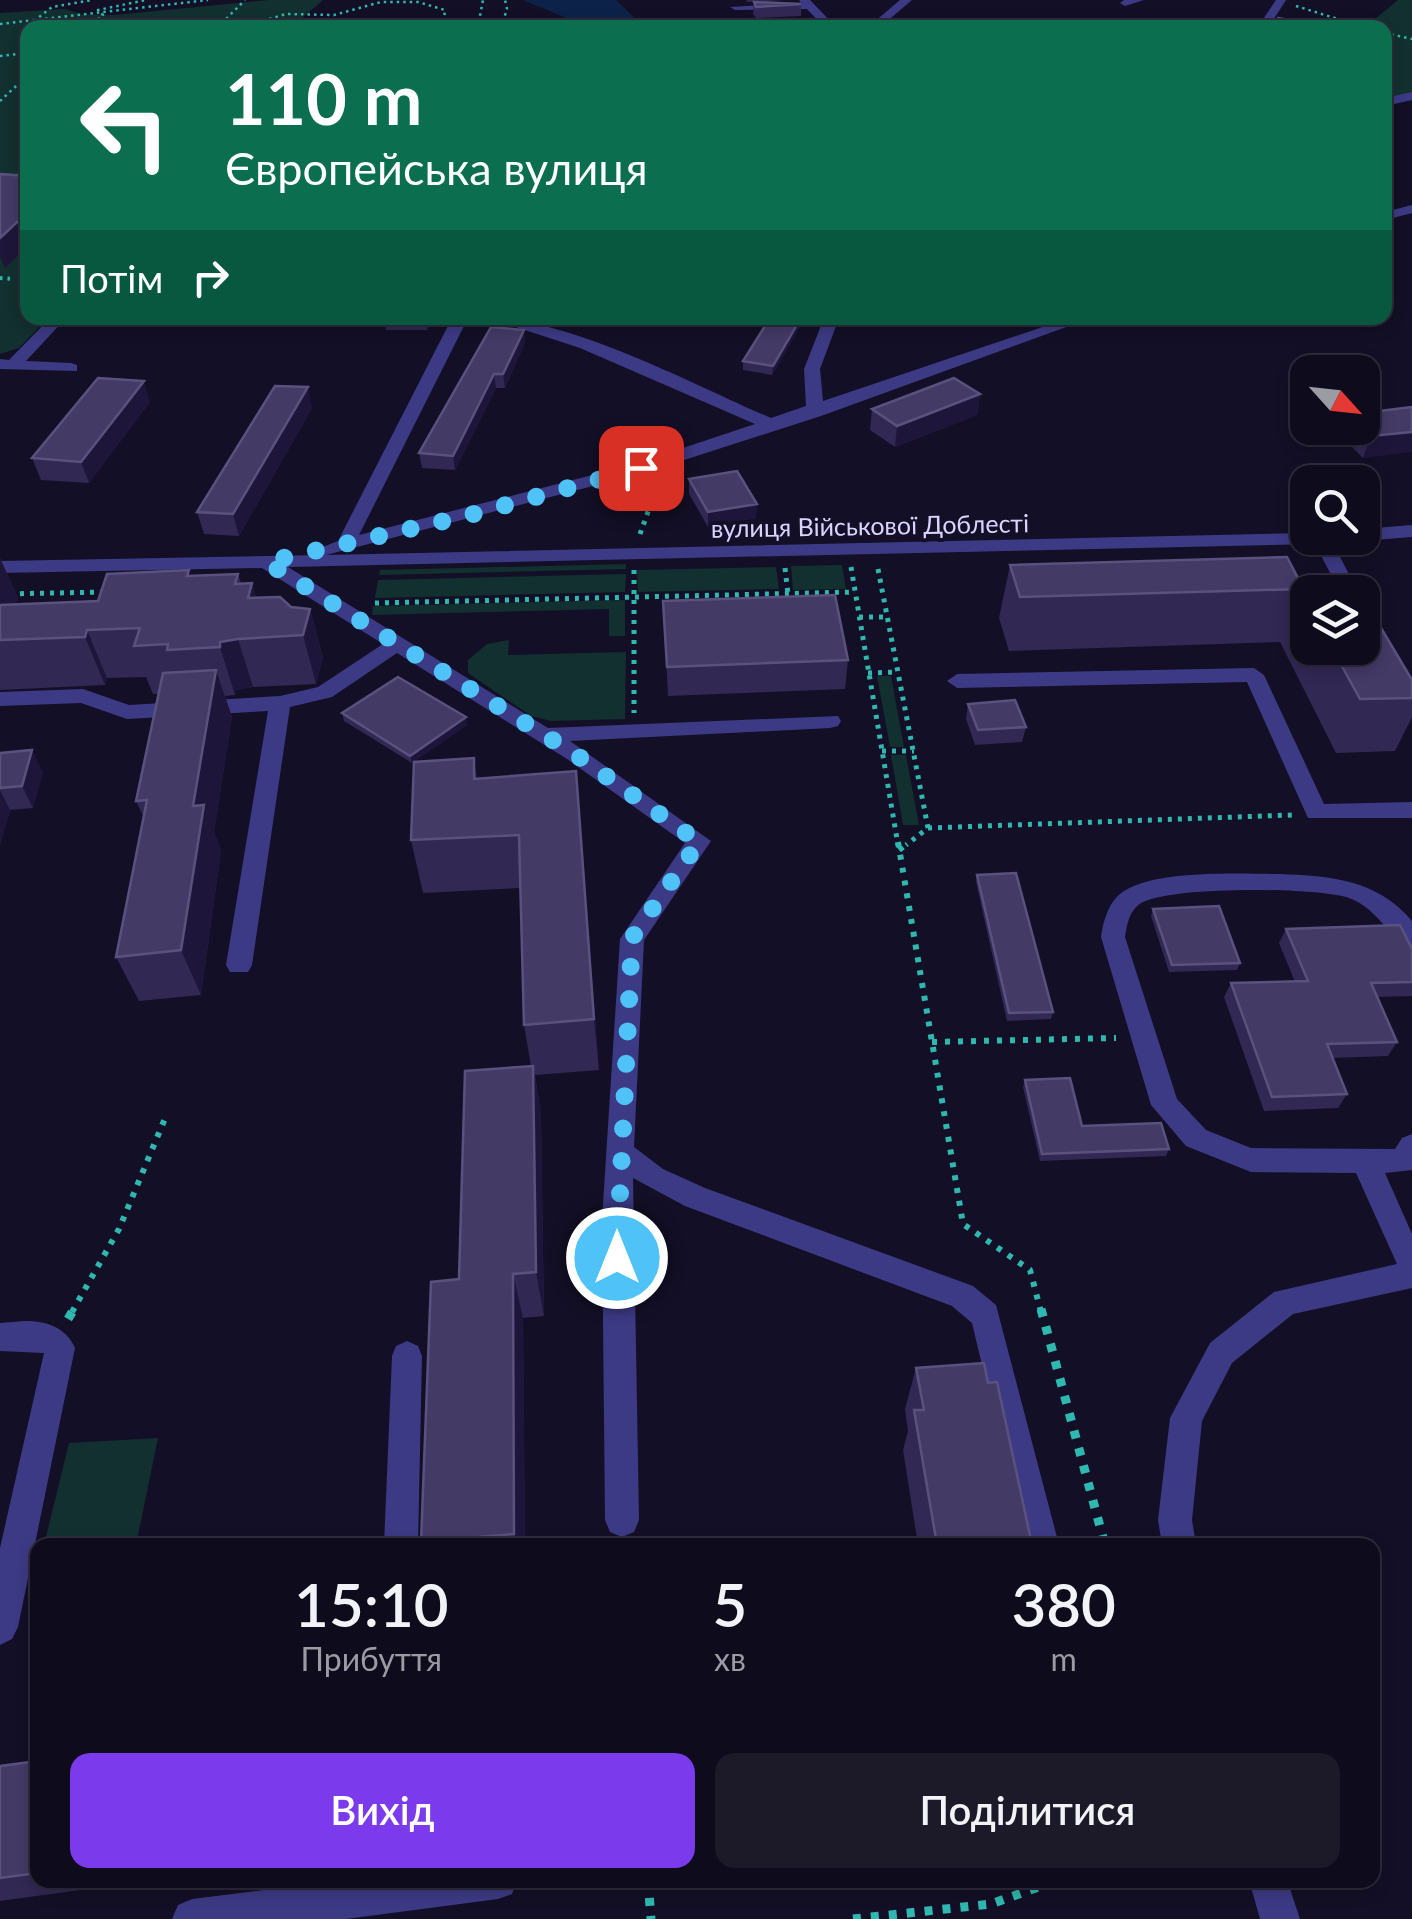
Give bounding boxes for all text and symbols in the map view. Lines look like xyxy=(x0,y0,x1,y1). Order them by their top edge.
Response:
text: 110 m xyxy=(225,56,422,140)
icon: left xyxy=(60,60,190,190)
text: Європейська вулиця xyxy=(225,141,648,195)
icon: right xyxy=(183,250,238,305)
text: Потім xyxy=(60,255,163,301)
north arrow xyxy=(1290,355,1380,445)
map controls xyxy=(1290,355,1380,665)
pin xyxy=(599,426,684,511)
icon: arrive xyxy=(614,441,669,496)
button: search xyxy=(1290,465,1380,555)
street label: вулиця Військової Доблесті xyxy=(711,507,1029,543)
button: layers xyxy=(1290,575,1380,665)
position arrow xyxy=(565,1206,669,1310)
text: 15:10 xyxy=(294,1568,449,1640)
text: 5 xyxy=(713,1568,747,1640)
text: 380 xyxy=(1012,1568,1116,1640)
text: Прибуття xyxy=(300,1639,442,1678)
text: хв xyxy=(714,1639,746,1678)
text: m xyxy=(1051,1639,1077,1678)
button: Вихід xyxy=(70,1753,695,1868)
button: Поділитися xyxy=(715,1753,1340,1868)

